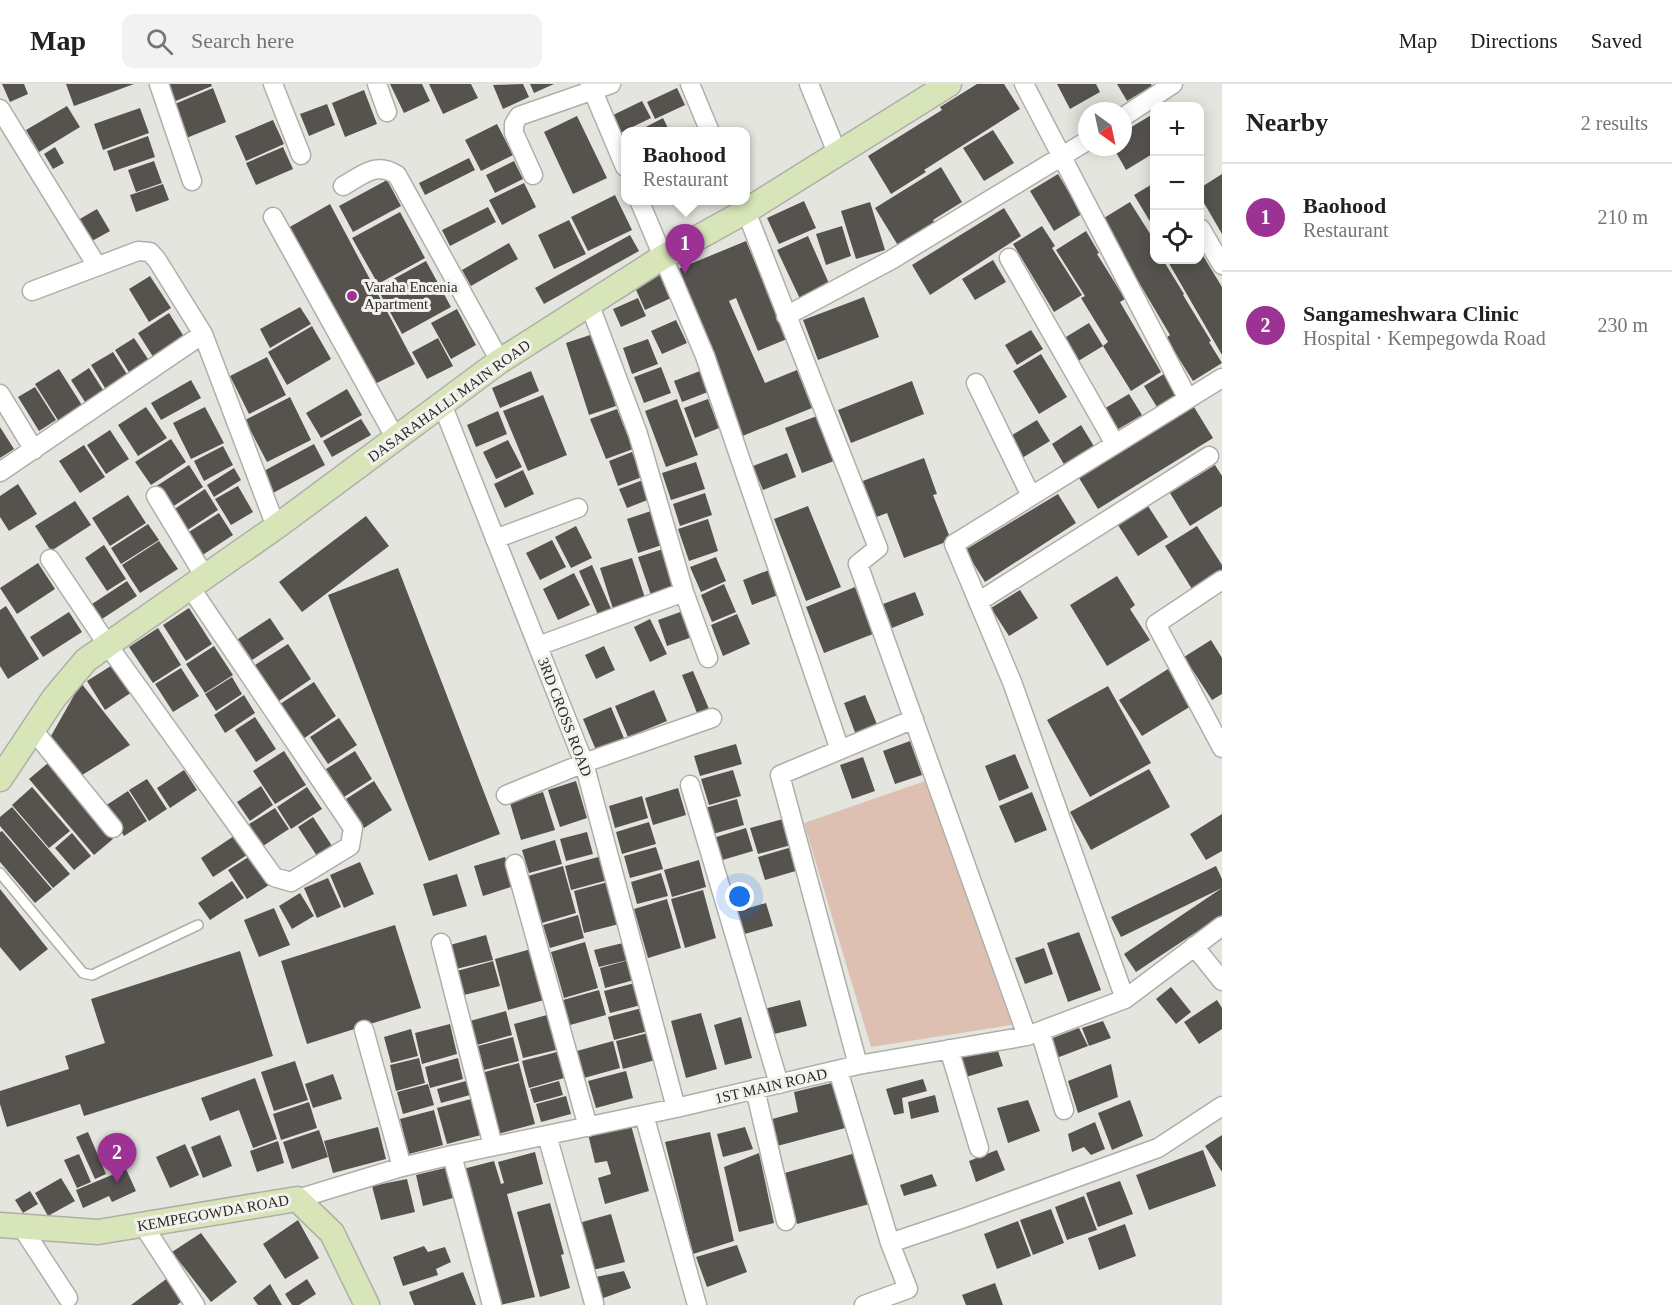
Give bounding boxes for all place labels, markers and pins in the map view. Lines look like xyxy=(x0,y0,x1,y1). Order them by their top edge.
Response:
pin: 1 xyxy=(666,224,704,274)
place label: Varaha Encenia Apartment xyxy=(364,279,458,312)
marker: Varaha Encenia Apartment xyxy=(345,289,359,303)
pin: 2 xyxy=(98,1134,136,1183)

